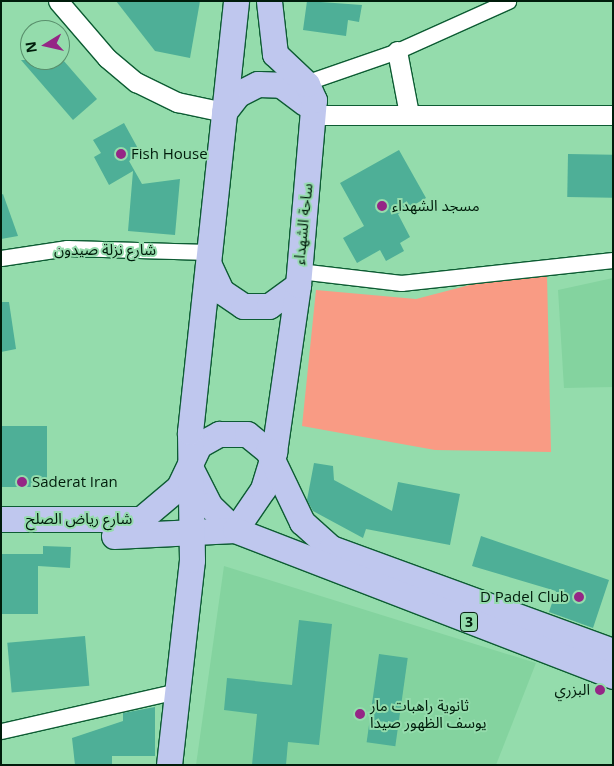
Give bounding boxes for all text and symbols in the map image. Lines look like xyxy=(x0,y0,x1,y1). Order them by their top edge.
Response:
north arrow xyxy=(20,20,70,70)
text: N xyxy=(20,40,41,54)
place label: Fish House xyxy=(131,145,208,163)
marker: Fish House xyxy=(115,148,127,160)
street label: ساحة الشهداء xyxy=(290,182,316,266)
place label: مسجد الشهداء xyxy=(392,197,480,215)
marker: مسجد الشهداء xyxy=(376,200,388,212)
street label: شارع نزلة صيدون xyxy=(54,241,156,259)
place label: Saderat Iran xyxy=(32,473,118,491)
marker: Saderat Iran xyxy=(16,476,28,488)
street label: شارع رياض الصلح xyxy=(26,510,132,528)
place label: D Padel Club xyxy=(480,588,569,606)
marker: D Padel Club xyxy=(573,591,585,603)
road number: 3 xyxy=(459,610,479,634)
place label: البزري xyxy=(555,681,590,699)
marker: البزري xyxy=(594,684,606,696)
place label: ثانوية راهبات مار يوسف الظهور صيدا xyxy=(370,696,487,731)
marker: ثانوية راهبات مار يوسف الظهور صيدا xyxy=(354,708,366,720)

